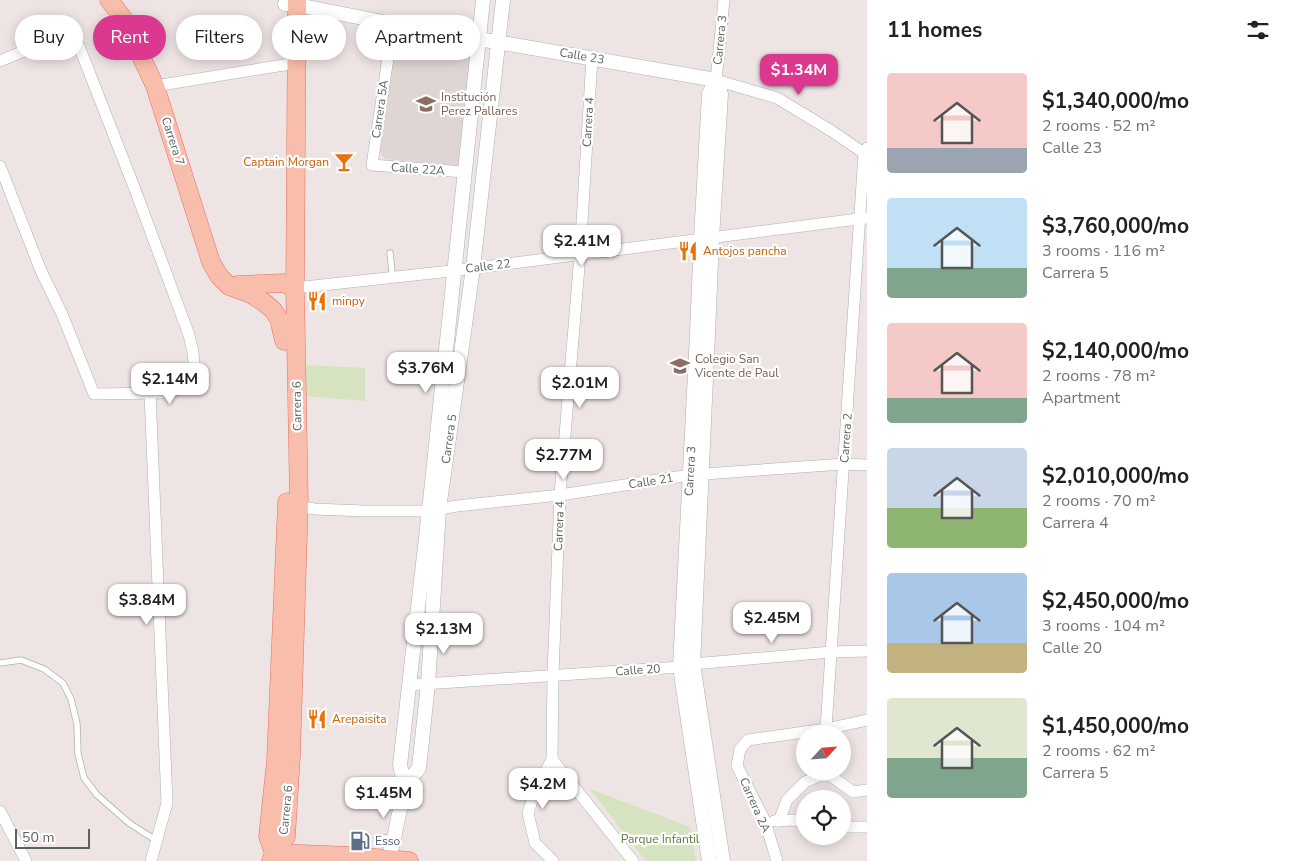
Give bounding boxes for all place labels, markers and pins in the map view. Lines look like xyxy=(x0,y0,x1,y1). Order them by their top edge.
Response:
pin: $1.34M xyxy=(758,54,840,96)
place label: Institución Perez Pallares xyxy=(441,89,518,119)
school or university icon: Institución Perez Pallares xyxy=(415,93,437,115)
bar icon: Captain Morgan xyxy=(333,151,355,173)
place label: Captain Morgan xyxy=(243,154,329,170)
pin: $2.41M xyxy=(541,224,623,267)
restaurant icon: Antojos pancha xyxy=(677,240,699,262)
place label: Antojos pancha xyxy=(703,243,787,259)
restaurant icon: minpy xyxy=(306,290,328,312)
place label: minpy xyxy=(332,293,366,309)
place label: Colegio San Vicente de Paul xyxy=(694,351,779,381)
pin: $3.76M xyxy=(385,352,467,394)
school or university icon: Colegio San Vicente de Paul xyxy=(669,355,691,377)
pin: $2.14M xyxy=(129,362,211,405)
pin: $2.01M xyxy=(539,366,621,409)
pin: $2.77M xyxy=(523,438,605,481)
pin: $3.84M xyxy=(106,584,188,626)
pin: $2.45M xyxy=(731,602,813,644)
pin: $2.13M xyxy=(403,612,485,655)
restaurant icon: Arepaisita xyxy=(306,708,328,730)
place label: Arepaisita xyxy=(332,711,387,727)
pin: $4.2M xyxy=(508,768,578,810)
pin: $1.45M xyxy=(343,776,425,819)
fuel station icon: Esso xyxy=(349,830,371,852)
place label: Esso xyxy=(375,833,400,849)

